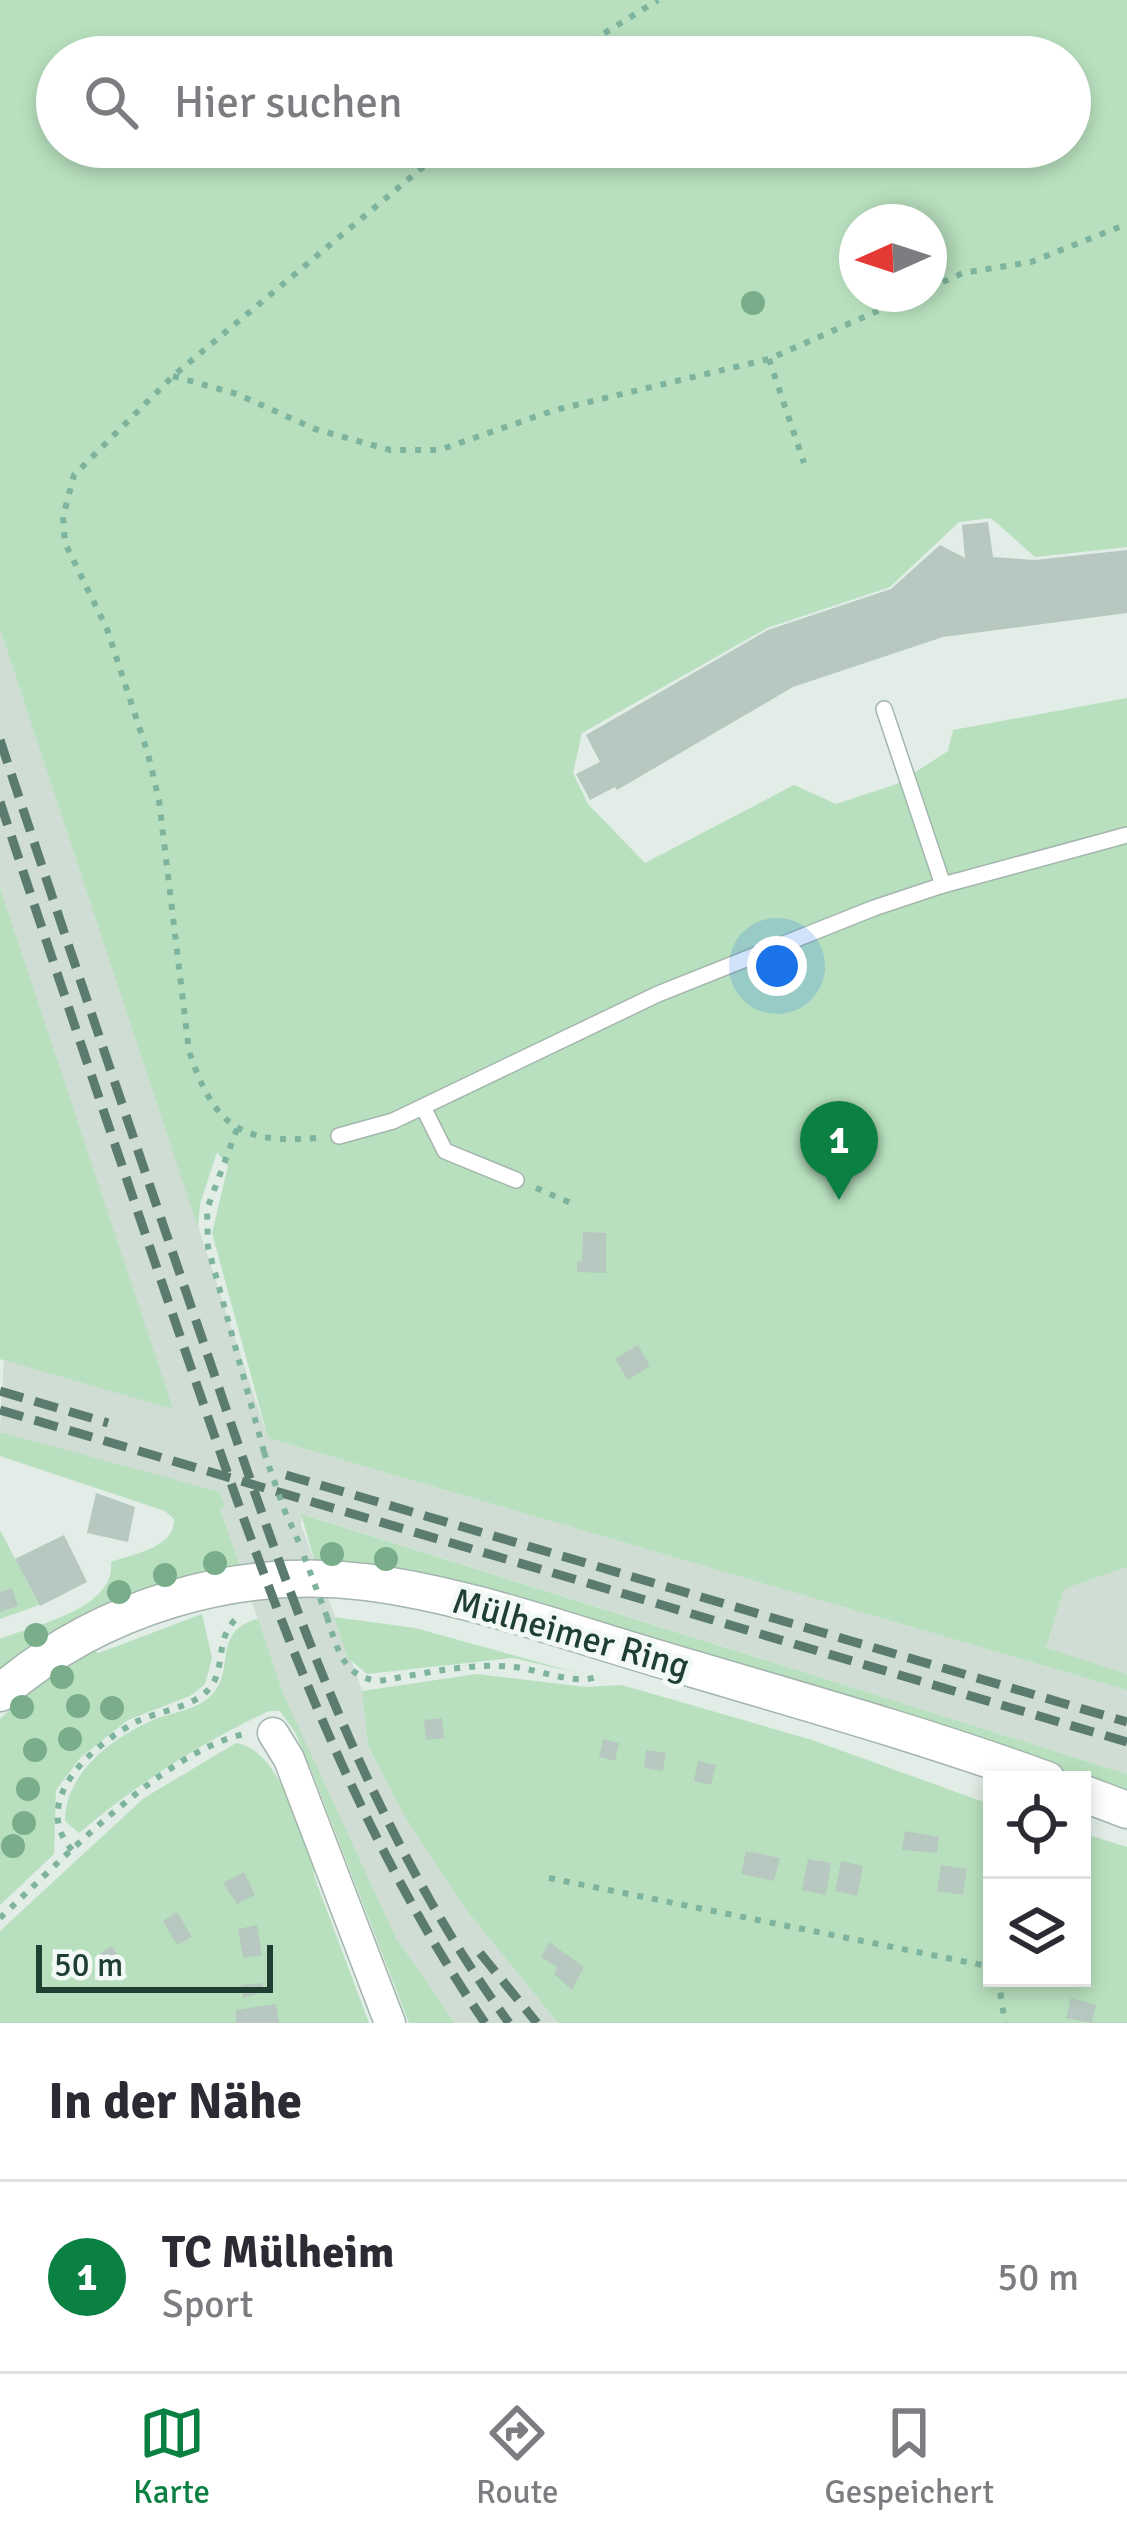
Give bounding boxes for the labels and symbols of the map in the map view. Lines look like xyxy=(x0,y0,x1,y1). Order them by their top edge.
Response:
north arrow xyxy=(839,204,947,312)
your location xyxy=(747,936,807,996)
pin: 1 xyxy=(800,1101,878,1200)
street label: Mülheimer Ring xyxy=(447,1579,695,1689)
scale bar xyxy=(36,1939,273,1992)

